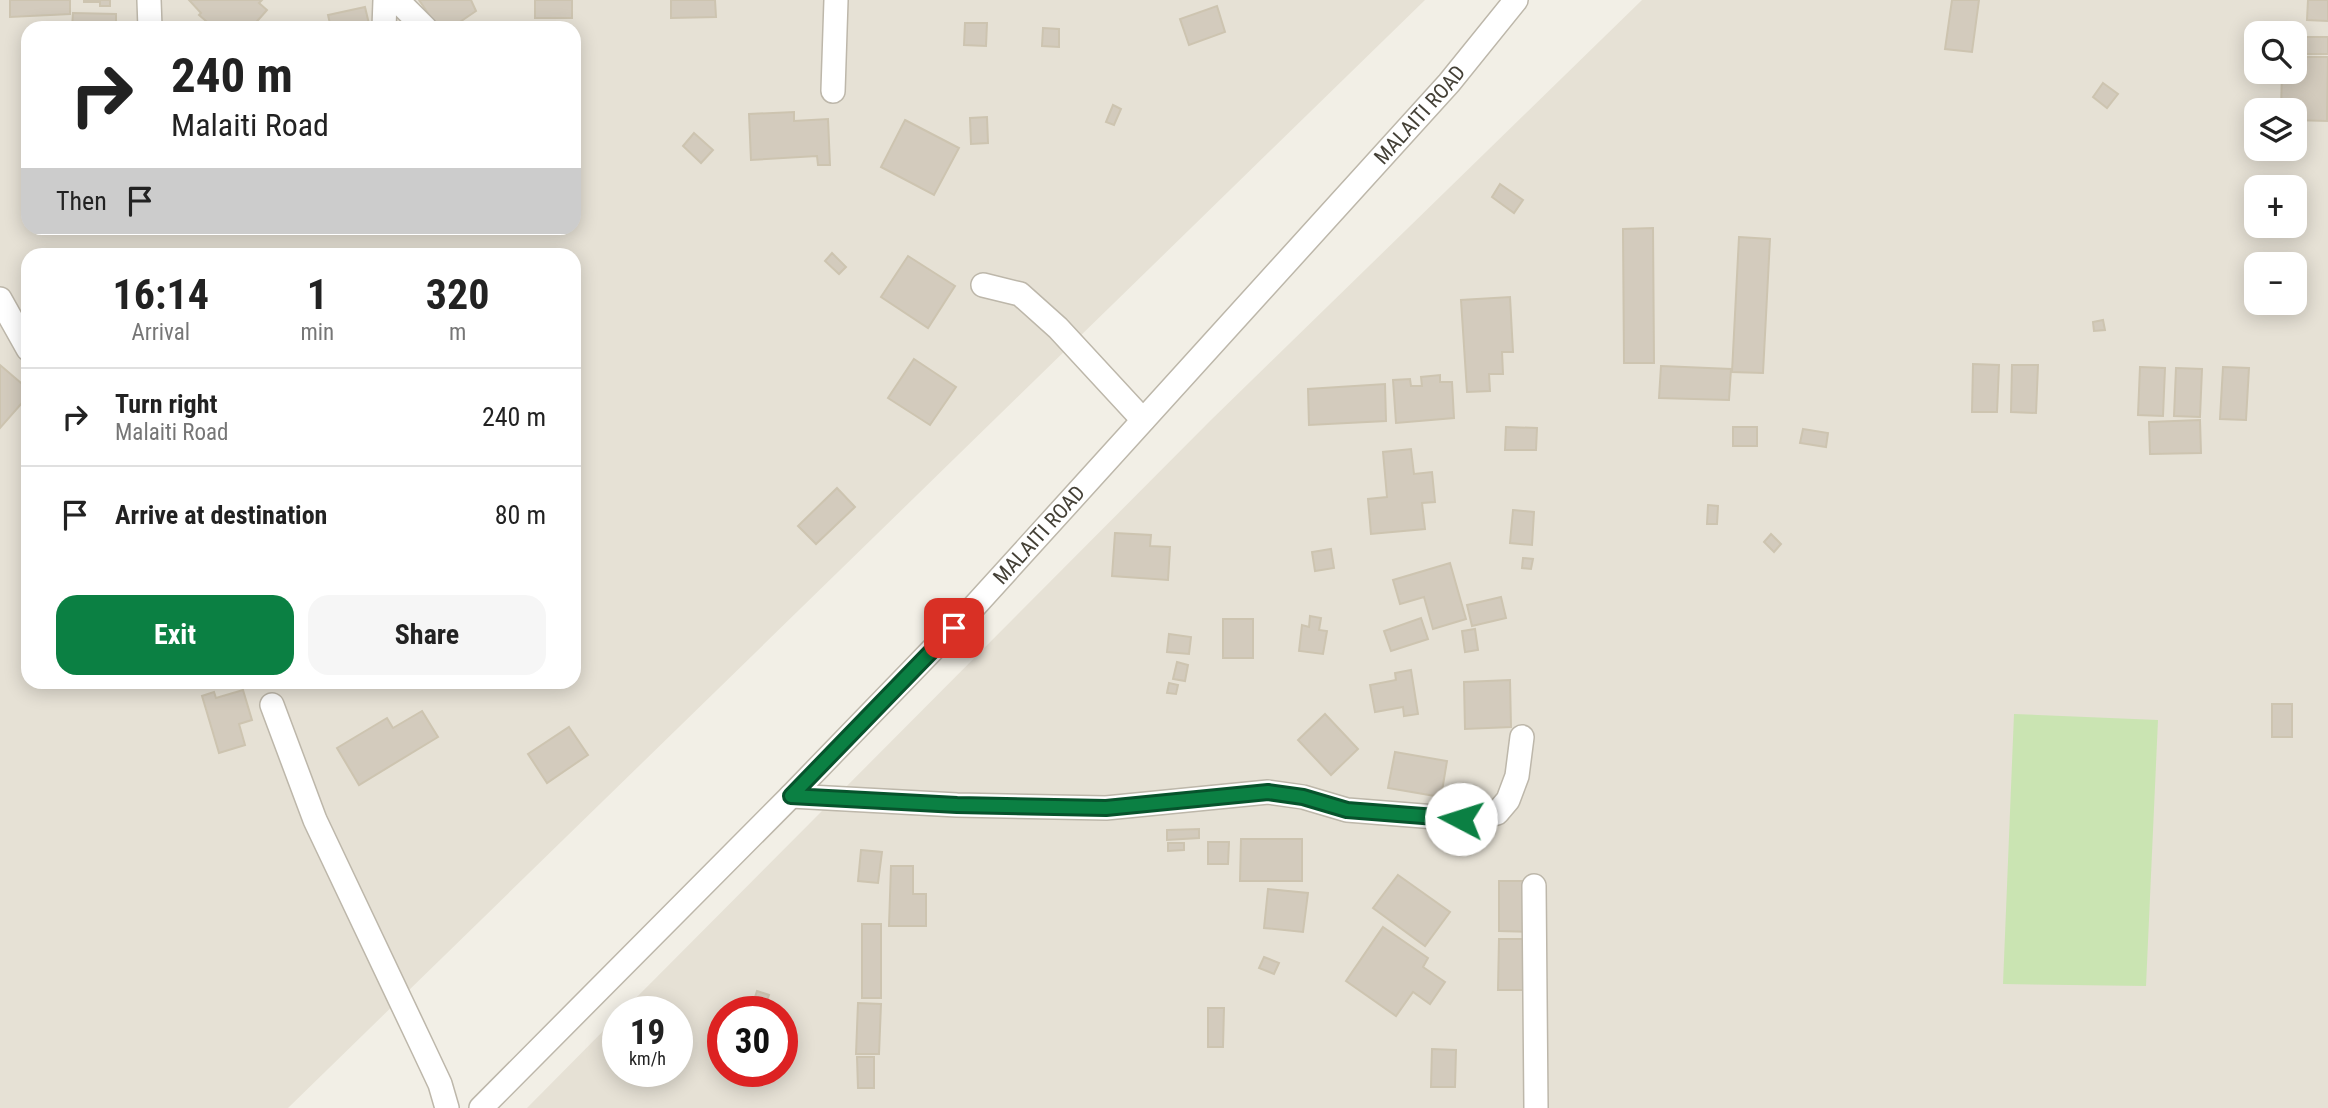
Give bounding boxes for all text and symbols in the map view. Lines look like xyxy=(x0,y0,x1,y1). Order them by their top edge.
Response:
map controls xyxy=(2244,21,2307,315)
button: search xyxy=(2244,21,2307,84)
text: 240 m xyxy=(171,47,293,104)
icon: right xyxy=(56,49,147,140)
street label: MALAITI ROAD xyxy=(1369,61,1470,169)
button: layers xyxy=(2244,98,2307,161)
text: Malaiti Road xyxy=(171,106,329,144)
button: + xyxy=(2244,175,2307,238)
icon: arrive xyxy=(121,182,159,220)
text: Then xyxy=(56,186,107,216)
button: − xyxy=(2244,252,2307,315)
text: 16:14 xyxy=(113,270,209,319)
text: 1 xyxy=(307,270,328,319)
text: 320 xyxy=(426,270,489,319)
text: Arrival xyxy=(131,319,190,346)
text: min xyxy=(300,319,334,346)
text: m xyxy=(449,319,466,346)
text: Turn right xyxy=(115,389,217,419)
icon: right xyxy=(56,398,94,436)
text: 240 m xyxy=(482,402,546,432)
text: Malaiti Road xyxy=(115,419,229,446)
street label: MALAITI ROAD xyxy=(989,481,1090,589)
icon: arrive xyxy=(56,496,94,534)
text: Arrive at destination xyxy=(115,500,327,530)
text: 80 m xyxy=(495,500,546,530)
button: Exit xyxy=(56,595,294,675)
button: Share xyxy=(308,595,546,675)
pin xyxy=(924,598,984,658)
icon: arrive xyxy=(935,609,973,647)
position arrow xyxy=(1424,782,1498,856)
speed limit sign: 30 xyxy=(707,996,798,1087)
text: 19 xyxy=(630,1012,665,1053)
text: km/h xyxy=(629,1048,666,1069)

